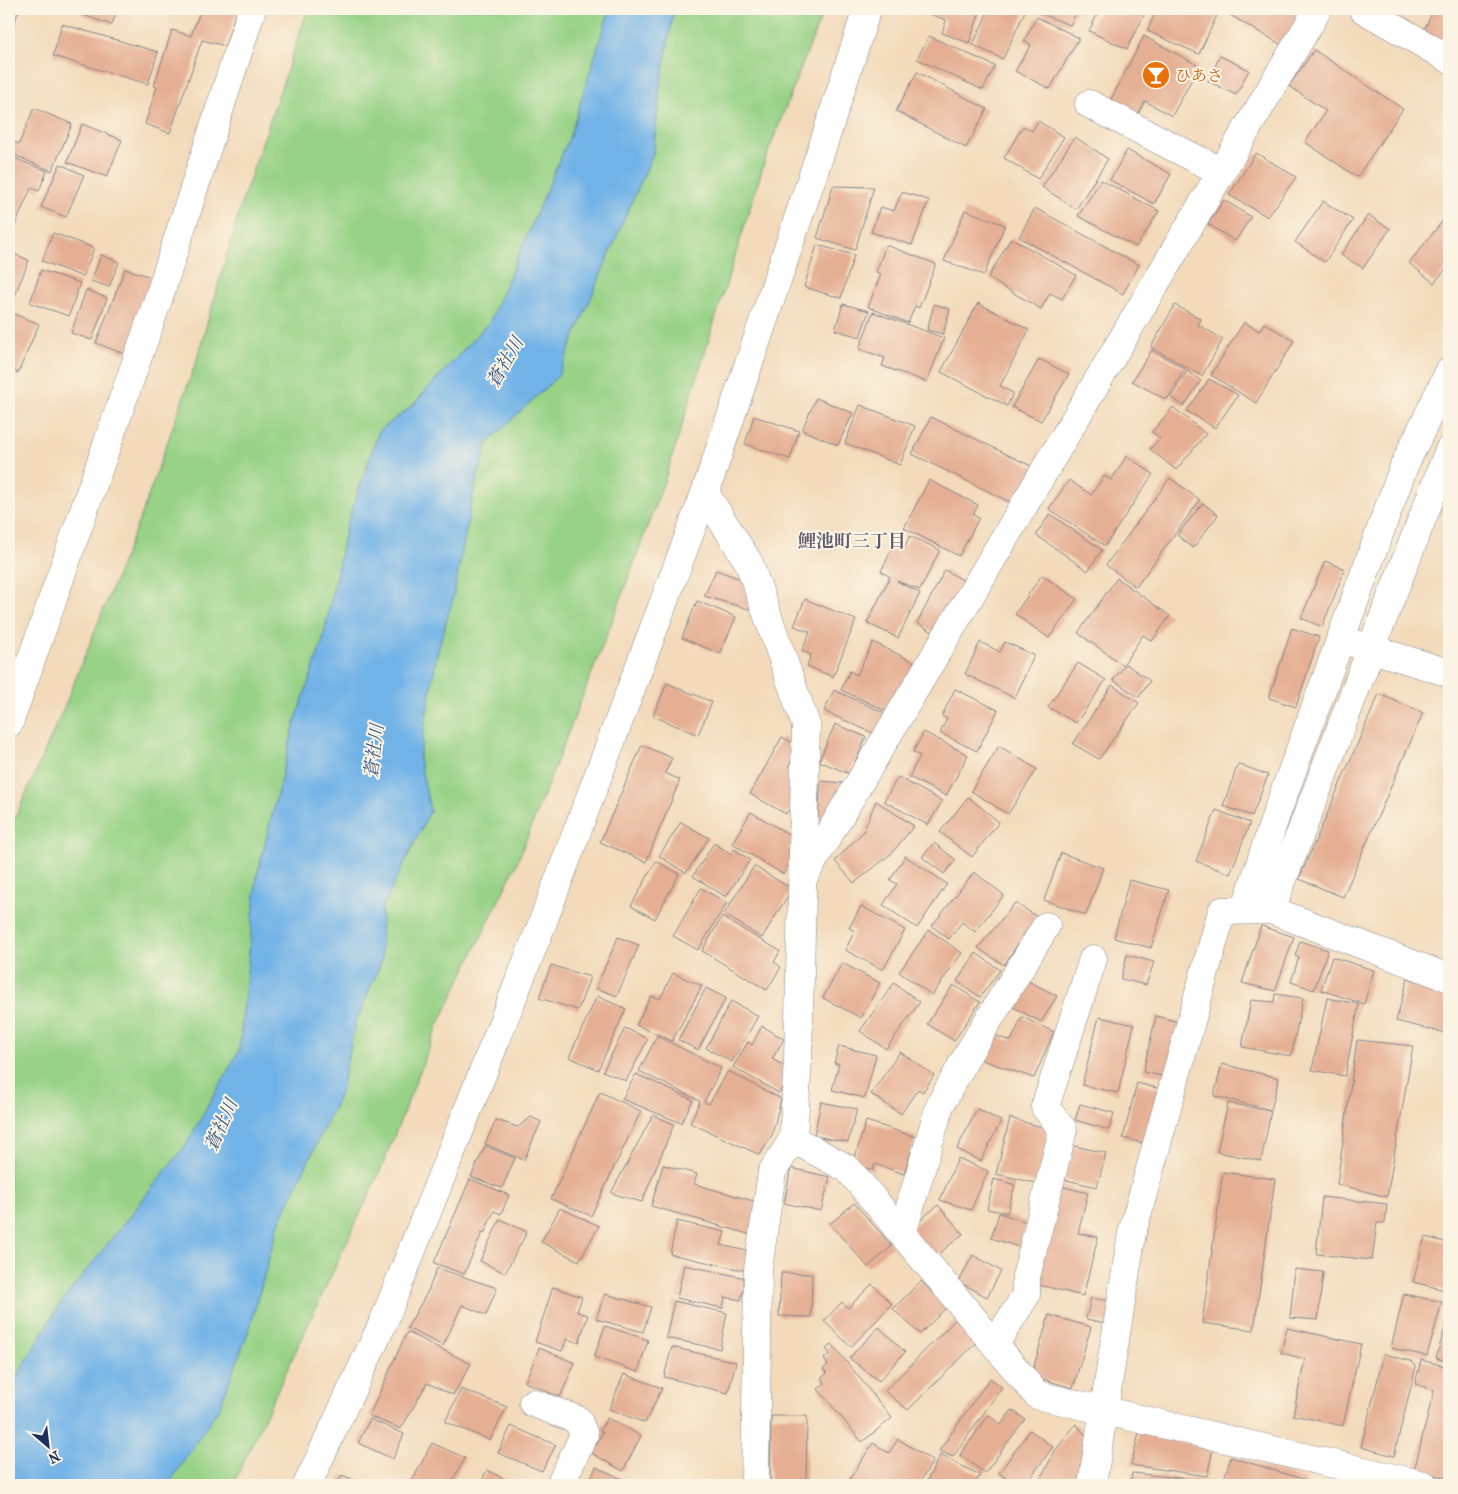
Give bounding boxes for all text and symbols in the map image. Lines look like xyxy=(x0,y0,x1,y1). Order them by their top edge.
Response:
bar icon: ひあさ xyxy=(1141,60,1171,90)
place label: ひあさ xyxy=(1175,66,1223,85)
water label: 蒼社川 xyxy=(483,332,529,391)
district label: 鯉池町三丁目 xyxy=(798,531,906,552)
water label: 蒼社川 xyxy=(361,721,388,779)
water label: 蒼社川 xyxy=(201,1094,243,1154)
north arrow xyxy=(22,1422,72,1472)
text: N xyxy=(45,1447,63,1467)

